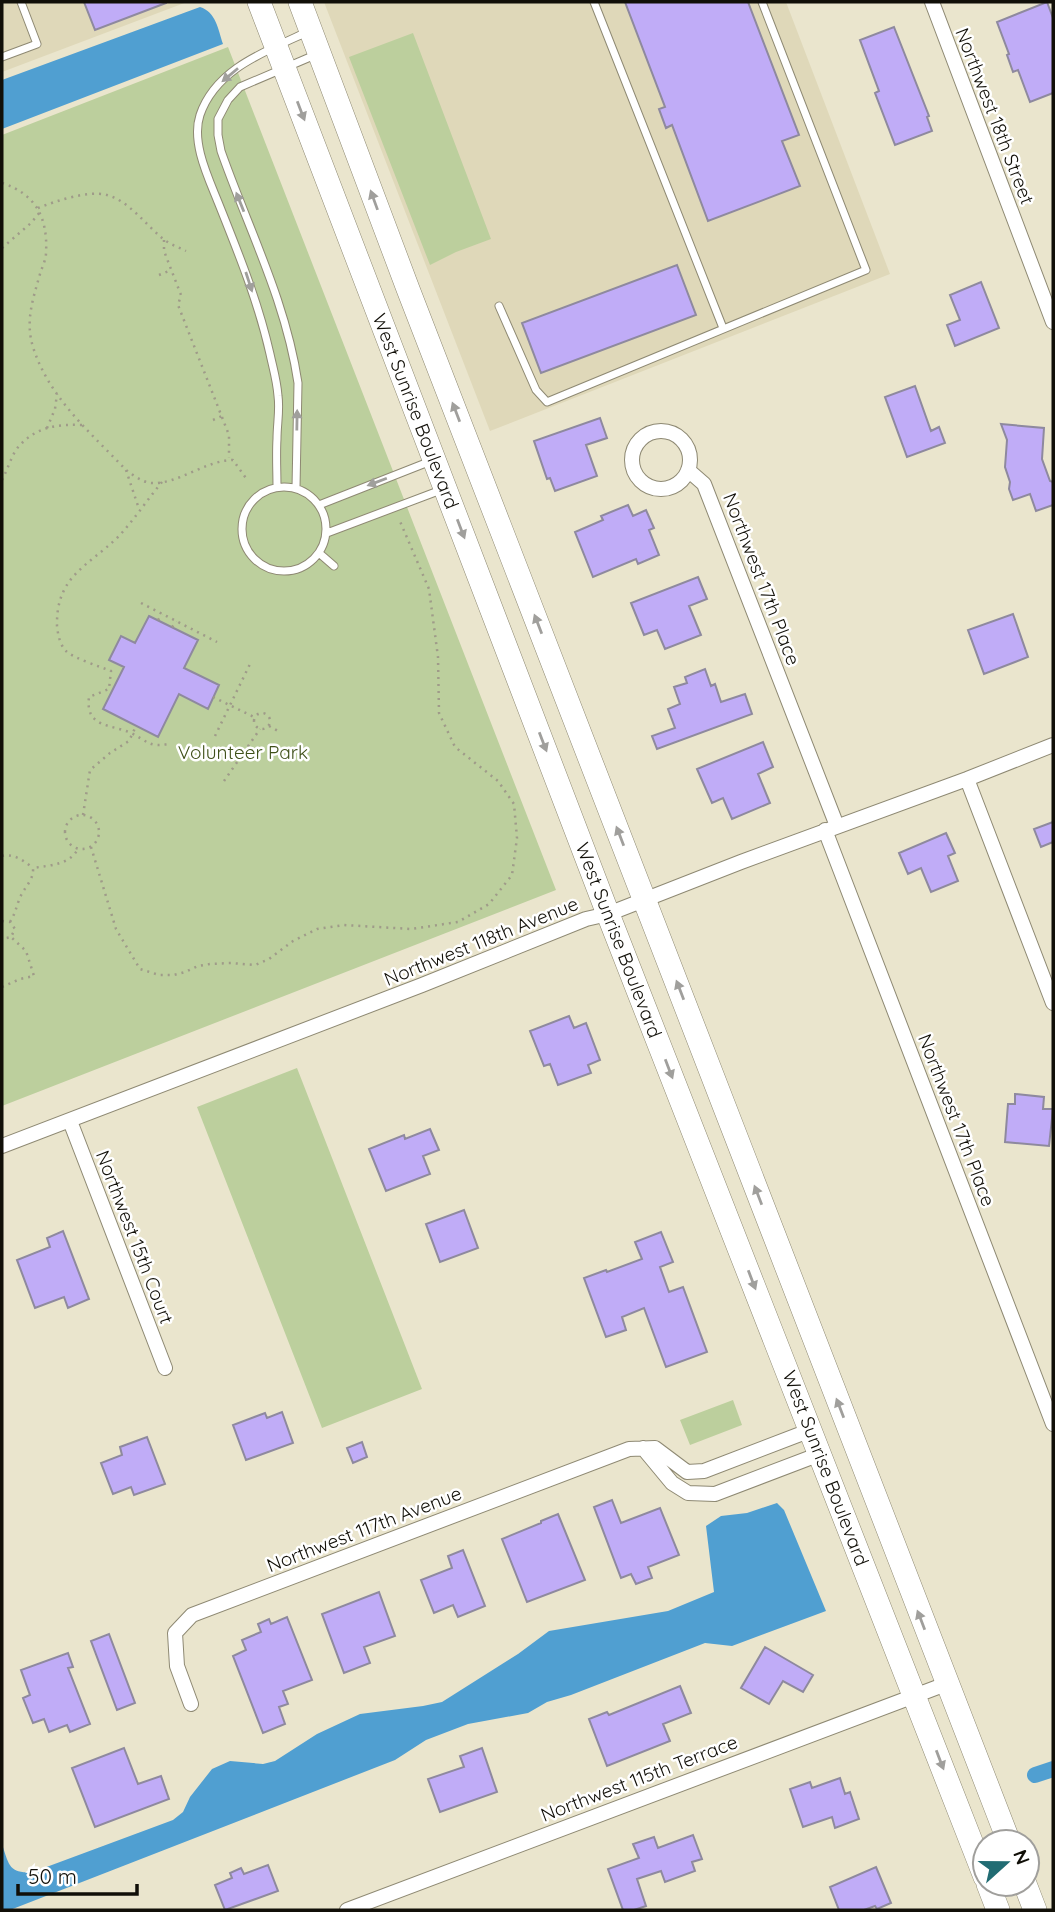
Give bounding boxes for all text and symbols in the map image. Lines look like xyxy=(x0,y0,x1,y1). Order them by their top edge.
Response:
street label: Northwest 18th Street xyxy=(950,24,1040,208)
one-way arrow xyxy=(221,67,239,82)
one-way arrow xyxy=(296,101,307,122)
one-way arrow xyxy=(369,189,380,210)
one-way arrow xyxy=(235,191,246,212)
one-way arrow xyxy=(244,272,255,293)
street label: West Sunrise Boulevard xyxy=(368,310,464,512)
one-way arrow xyxy=(450,402,461,423)
one-way arrow xyxy=(291,408,303,430)
one-way arrow xyxy=(366,477,387,488)
street label: Northwest 17th Place xyxy=(718,490,806,668)
one-way arrow xyxy=(456,519,467,540)
one-way arrow xyxy=(532,614,543,635)
one-way arrow xyxy=(537,732,548,753)
park label: Volunteer Park xyxy=(178,740,308,764)
one-way arrow xyxy=(615,826,626,847)
street label: West Sunrise Boulevard xyxy=(571,839,667,1041)
street label: Northwest 118th Avenue xyxy=(380,891,582,991)
one-way arrow xyxy=(674,979,685,1000)
street label: Northwest 17th Place xyxy=(913,1031,1001,1209)
one-way arrow xyxy=(664,1058,675,1079)
street label: Northwest 15th Court xyxy=(91,1147,179,1327)
one-way arrow xyxy=(753,1185,764,1206)
one-way arrow xyxy=(747,1270,758,1291)
street label: West Sunrise Boulevard xyxy=(778,1367,874,1569)
one-way arrow xyxy=(834,1397,845,1418)
street label: Northwest 117th Avenue xyxy=(263,1481,465,1577)
one-way arrow xyxy=(916,1609,927,1630)
street label: Northwest 115th Terrace xyxy=(537,1729,741,1827)
one-way arrow xyxy=(934,1749,945,1770)
north arrow xyxy=(971,1828,1041,1898)
text: N xyxy=(1008,1846,1036,1868)
scale bar xyxy=(18,1853,136,1897)
text: 50 m xyxy=(28,1863,77,1889)

